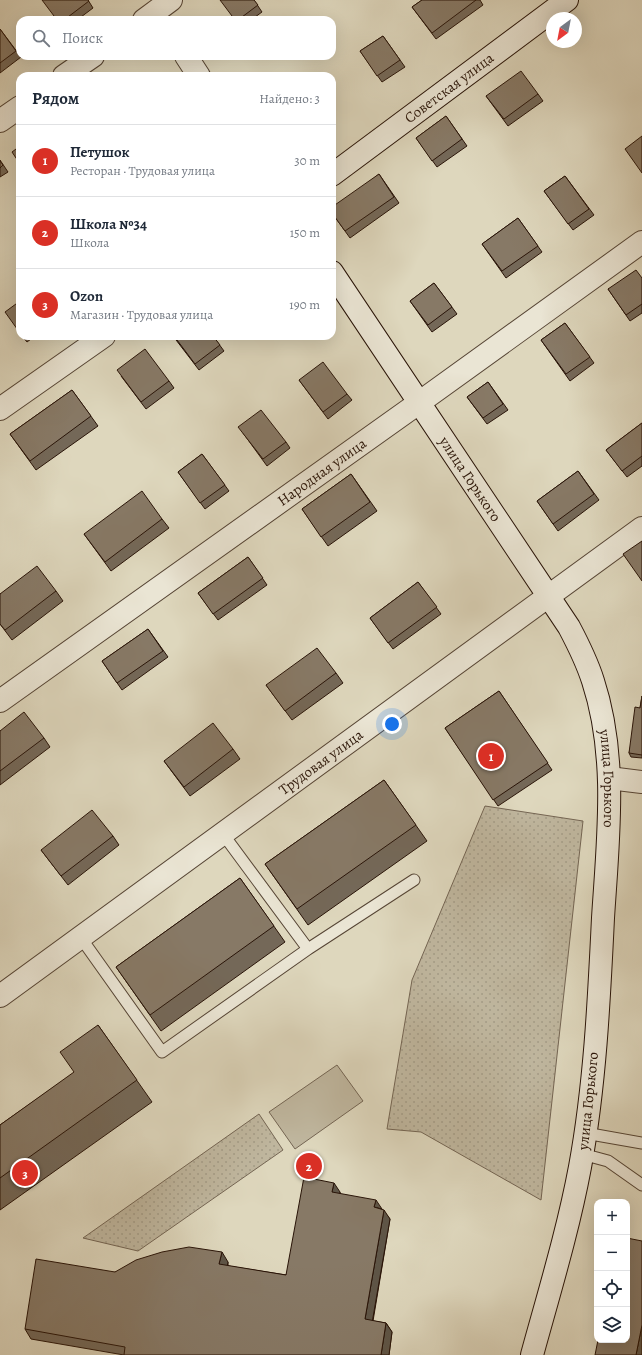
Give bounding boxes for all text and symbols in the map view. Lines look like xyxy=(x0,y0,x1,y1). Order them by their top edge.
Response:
north arrow xyxy=(546,12,582,48)
search box xyxy=(16,16,336,60)
icon: search xyxy=(30,27,52,49)
text: Поиск xyxy=(62,28,103,48)
street label: Советская улица xyxy=(400,48,498,128)
text: Рядом xyxy=(32,87,79,110)
text: Найдено: 3 xyxy=(259,90,320,107)
text: Петушок xyxy=(70,142,130,162)
text: 1 xyxy=(43,152,47,169)
text: 30 m xyxy=(294,152,320,169)
text: Ресторан · Трудовая улица xyxy=(70,162,215,179)
text: Школа №34 xyxy=(70,214,147,234)
text: 2 xyxy=(42,224,48,241)
text: 150 m xyxy=(290,224,320,241)
text: Школа xyxy=(70,234,109,251)
text: Ozon xyxy=(70,286,103,306)
text: 3 xyxy=(42,296,48,313)
text: 190 m xyxy=(289,296,320,313)
text: Магазин · Трудовая улица xyxy=(70,306,213,323)
street label: улица Горького xyxy=(434,432,506,526)
street label: Народная улица xyxy=(273,433,370,511)
your location xyxy=(382,714,402,734)
street label: Трудовая улица xyxy=(275,725,367,800)
street label: улица Горького xyxy=(594,727,619,828)
pin: 1 xyxy=(478,741,504,771)
street label: улица Горького xyxy=(573,1051,603,1152)
pin: 2 xyxy=(296,1151,322,1181)
pin: 3 xyxy=(12,1158,38,1188)
map controls xyxy=(594,1199,630,1343)
button: + xyxy=(594,1199,630,1235)
button: − xyxy=(594,1235,630,1271)
button: locate xyxy=(594,1271,630,1307)
button: layers xyxy=(594,1307,630,1343)

